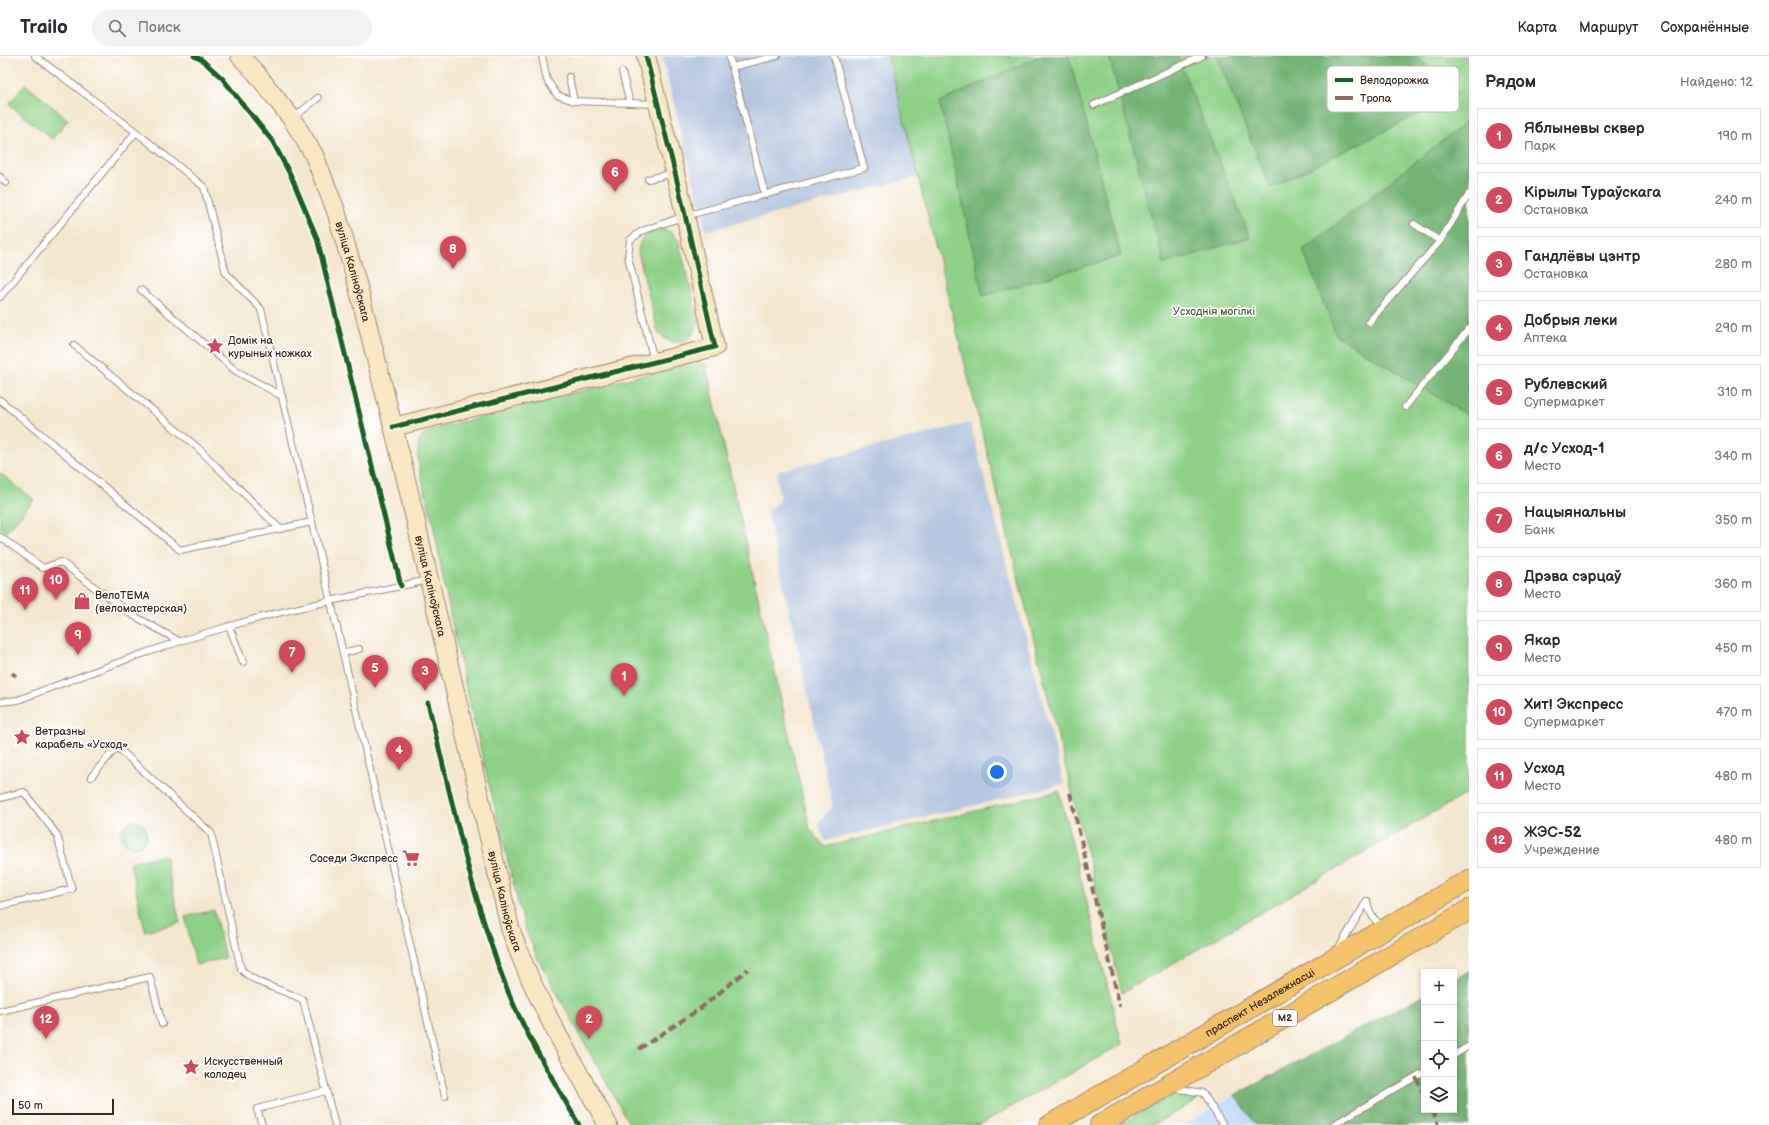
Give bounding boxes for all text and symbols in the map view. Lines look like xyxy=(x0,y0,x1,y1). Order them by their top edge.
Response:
search box xyxy=(92,10,372,46)
text: Trailo xyxy=(20,16,68,39)
icon: search xyxy=(106,17,128,39)
text: Поиск xyxy=(138,18,181,37)
text: Карта xyxy=(1518,19,1557,36)
text: Маршрут xyxy=(1579,19,1639,36)
text: Сохранённые xyxy=(1661,19,1749,36)
legend xyxy=(1327,66,1459,112)
text: Рядом xyxy=(1485,72,1536,92)
text: Велодорожка xyxy=(1360,74,1429,87)
text: Найдено: 12 xyxy=(1680,74,1753,90)
text: Тропа xyxy=(1360,92,1392,105)
text: Яблыневы сквер xyxy=(1524,119,1645,138)
text: 1 xyxy=(1496,128,1502,144)
text: 190 m xyxy=(1718,128,1752,144)
text: Парк xyxy=(1524,138,1556,154)
pin: 6 xyxy=(602,159,628,192)
text: Кірылы Тураўскага xyxy=(1524,183,1661,202)
text: 2 xyxy=(1495,192,1503,208)
text: 240 m xyxy=(1715,192,1752,208)
text: Остановка xyxy=(1524,202,1589,218)
street label: вуліца Каліноўскага xyxy=(333,220,373,324)
pin: 8 xyxy=(440,236,466,269)
text: Гандлёвы цэнтр xyxy=(1524,247,1640,266)
text: 3 xyxy=(1495,256,1503,272)
text: 280 m xyxy=(1715,256,1752,272)
text: Остановка xyxy=(1524,266,1589,282)
park label: Усходнія могілкі xyxy=(1173,305,1255,318)
text: Добрыя леки xyxy=(1524,311,1618,330)
text: 4 xyxy=(1495,320,1503,336)
text: 290 m xyxy=(1715,320,1752,336)
text: Аптека xyxy=(1524,330,1567,346)
place label: Домік на курыных ножках xyxy=(228,334,312,360)
place icon: Домік на курыных ножках xyxy=(205,336,225,356)
text: Рублевский xyxy=(1524,375,1607,394)
text: 5 xyxy=(1495,384,1503,400)
text: 310 m xyxy=(1717,384,1752,400)
text: Супермаркет xyxy=(1524,394,1605,410)
text: д/с Усход-1 xyxy=(1524,439,1605,458)
text: 6 xyxy=(1495,448,1503,464)
text: 340 m xyxy=(1714,448,1752,464)
text: Место xyxy=(1524,458,1561,474)
text: Нацыянальны xyxy=(1524,503,1626,522)
text: 7 xyxy=(1495,512,1503,528)
text: 350 m xyxy=(1715,512,1752,528)
text: Банк xyxy=(1524,522,1555,538)
street label: вуліца Каліноўскага xyxy=(413,534,449,638)
pin: 10 xyxy=(43,567,69,600)
text: Дрэва сэрцаў xyxy=(1524,567,1621,586)
text: 8 xyxy=(1495,576,1503,592)
text: 360 m xyxy=(1714,576,1752,592)
pin: 11 xyxy=(12,577,38,610)
text: Место xyxy=(1524,586,1561,602)
place label: ВелоТЕМА (веломастерская) xyxy=(95,589,187,615)
shop icon: ВелоТЕМА (веломастерская) xyxy=(72,591,92,611)
pin: 9 xyxy=(65,622,91,655)
text: Якар xyxy=(1524,631,1560,650)
pin: 7 xyxy=(279,640,305,673)
text: 9 xyxy=(1495,640,1503,656)
text: 450 m xyxy=(1715,640,1752,656)
text: Место xyxy=(1524,650,1561,666)
pin: 5 xyxy=(362,655,388,688)
pin: 3 xyxy=(412,658,438,691)
pin: 1 xyxy=(611,663,637,696)
text: Хит! Экспресс xyxy=(1524,695,1623,714)
text: 10 xyxy=(1492,704,1506,720)
text: 470 m xyxy=(1716,704,1752,720)
text: Супермаркет xyxy=(1524,714,1605,730)
place label: Ветразны карабель «Усход» xyxy=(35,725,128,751)
place icon: Ветразны карабель «Усход» xyxy=(12,727,32,747)
pin: 4 xyxy=(386,737,412,770)
text: Усход xyxy=(1524,759,1564,778)
your location xyxy=(987,762,1007,782)
text: 11 xyxy=(1494,768,1504,784)
text: 480 m xyxy=(1715,768,1752,784)
text: Место xyxy=(1524,778,1561,794)
text: ЖЭС-52 xyxy=(1524,823,1582,842)
text: 12 xyxy=(1492,832,1506,848)
text: 480 m xyxy=(1715,832,1752,848)
text: Учреждение xyxy=(1524,842,1600,858)
supermarket icon: Соседи Экспресс xyxy=(401,848,421,868)
street label: вуліца Каліноўскага xyxy=(486,850,525,954)
place label: Соседи Экспресс xyxy=(309,852,399,865)
street label: праспект Незалежнасці xyxy=(1203,965,1317,1039)
map controls xyxy=(1421,969,1457,1113)
button: + xyxy=(1421,969,1457,1005)
button: − xyxy=(1421,1005,1457,1041)
pin: 12 xyxy=(33,1006,59,1039)
pin: 2 xyxy=(576,1006,602,1039)
road number: М2 xyxy=(1273,1010,1297,1026)
button: locate xyxy=(1421,1041,1457,1077)
place label: Искусственный колодец xyxy=(204,1055,283,1081)
place icon: Искусственный колодец xyxy=(181,1057,201,1077)
button: layers xyxy=(1421,1077,1457,1113)
scale bar xyxy=(12,1097,114,1116)
text: 50 m xyxy=(18,1099,43,1112)

